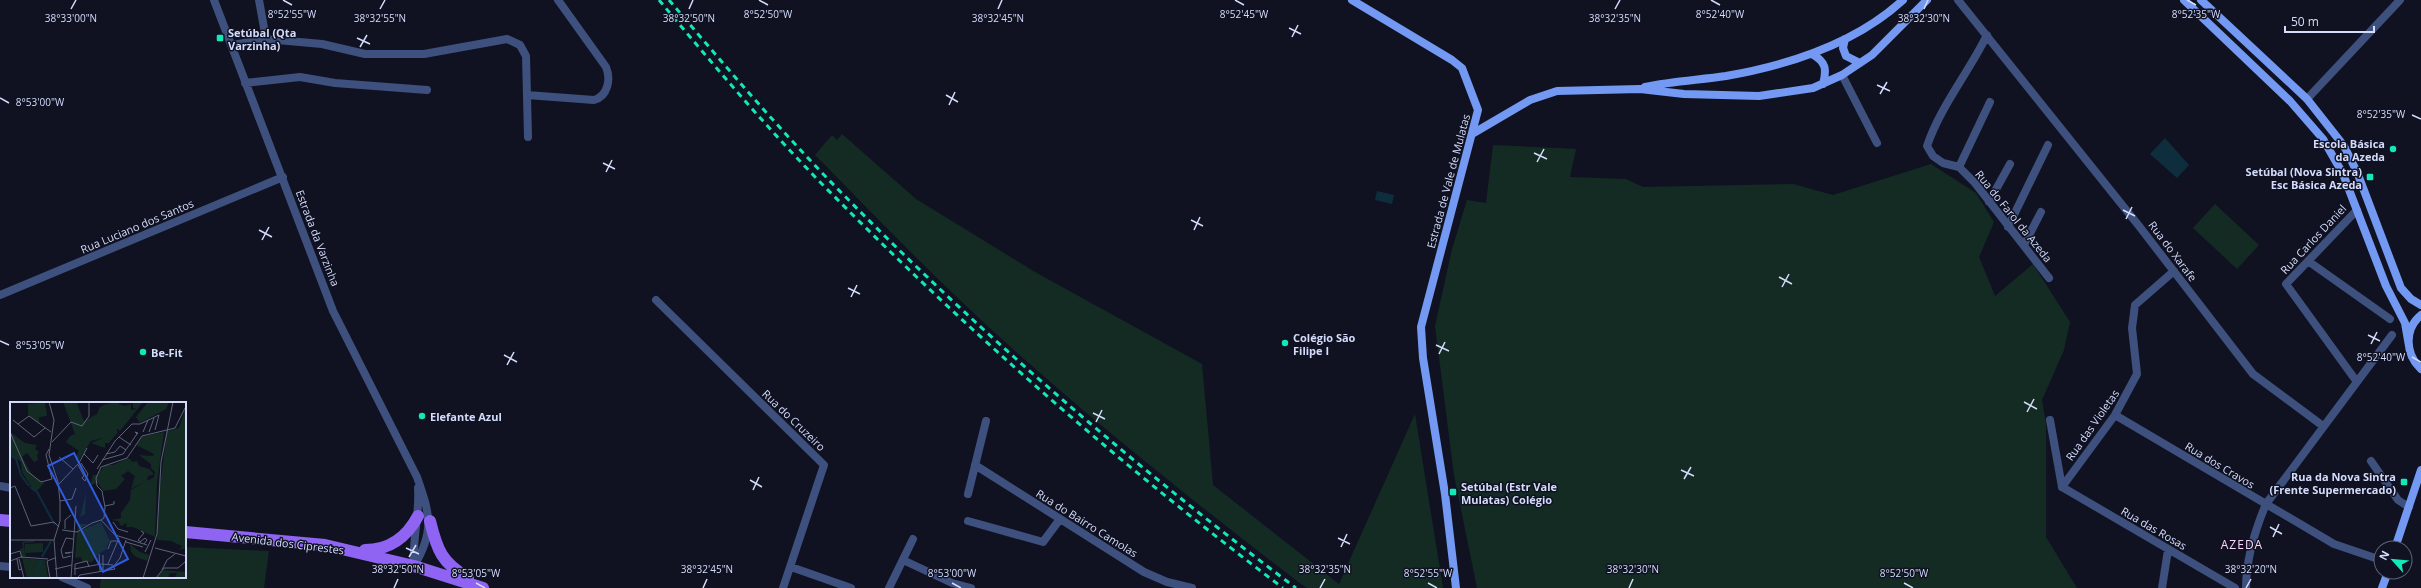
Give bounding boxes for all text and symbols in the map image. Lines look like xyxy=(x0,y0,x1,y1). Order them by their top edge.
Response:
text: 8°52'55"W xyxy=(268,7,317,21)
text: 8°52'50"W xyxy=(744,7,793,21)
text: 8°52'45"W xyxy=(1220,7,1269,21)
text: 8°52'40"W xyxy=(1696,7,1745,21)
text: 8°52'35"W xyxy=(2172,7,2221,21)
scale bar xyxy=(2285,8,2374,34)
text: 38°33'00"N xyxy=(45,11,97,25)
text: 38°32'55"N xyxy=(354,11,406,25)
text: 38°32'50"N xyxy=(663,11,715,25)
text: 38°32'45"N xyxy=(972,11,1024,25)
text: 38°32'35"N xyxy=(1589,11,1641,25)
text: 38°32'30"N xyxy=(1898,11,1950,25)
text: 50 m xyxy=(2291,13,2319,30)
place label: Setúbal (Qta Varzinha) xyxy=(228,25,296,53)
marker: Setúbal (Qta Varzinha) xyxy=(215,33,225,43)
text: 8°53'00"W xyxy=(16,95,65,109)
text: 8°52'35"W xyxy=(2357,107,2406,121)
street label: Estrada de Vale de Mulatas xyxy=(1423,112,1473,250)
place label: Escola Básica da Azeda xyxy=(2313,136,2385,164)
marker: Escola Básica da Azeda xyxy=(2388,144,2398,154)
place label: Setúbal (Nova Sintra) Esc Básica Azeda xyxy=(2246,164,2362,192)
street label: Rua do Farol da Azeda xyxy=(1972,167,2056,265)
marker: Setúbal (Nova Sintra) Esc Básica Azeda xyxy=(2365,172,2375,182)
street label: Estrada da Varzinha xyxy=(293,188,343,288)
street label: Rua Luciano dos Santos xyxy=(78,195,196,257)
street label: Rua Carlos Daniel xyxy=(2277,201,2349,277)
street label: Rua do Xarafe xyxy=(2145,218,2201,284)
place label: Colégio São Filipe I xyxy=(1293,330,1356,358)
text: 8°53'05"W xyxy=(16,338,65,352)
marker: Colégio São Filipe I xyxy=(1280,338,1290,348)
place label: Be-Fit xyxy=(151,345,183,360)
marker: Be-Fit xyxy=(138,347,148,357)
text: 8°52'40"W xyxy=(2357,350,2406,364)
street label: Rua do Cruzeiro xyxy=(759,386,829,454)
street label: Rua das Violetas xyxy=(2062,386,2122,464)
inset map xyxy=(10,402,186,578)
place label: Elefante Azul xyxy=(430,409,502,424)
marker: Elefante Azul xyxy=(417,411,427,421)
street label: Rua dos Cravos xyxy=(2182,438,2258,492)
place label: Rua da Nova Sintra (Frente Supermercado) xyxy=(2270,469,2396,497)
marker: Rua da Nova Sintra (Frente Supermercado) xyxy=(2399,477,2409,487)
place label: Setúbal (Estr Vale Mulatas) Colégio xyxy=(1461,479,1558,507)
street label: Rua do Bairro Camolas xyxy=(1033,486,1141,560)
marker: Setúbal (Estr Vale Mulatas) Colégio xyxy=(1448,487,1458,497)
street label: Rua das Rosas xyxy=(2118,503,2190,553)
street label: Avenida dos Ciprestes xyxy=(231,529,345,557)
district label: AZEDA xyxy=(2221,536,2263,553)
north arrow xyxy=(2373,540,2413,580)
text: N xyxy=(2375,548,2392,563)
text: 38°32'50"N xyxy=(372,562,424,576)
text: 38°32'45"N xyxy=(681,562,733,576)
text: 38°32'35"N xyxy=(1299,562,1351,576)
text: 38°32'30"N xyxy=(1607,562,1659,576)
text: 38°32'20"N xyxy=(2225,562,2277,576)
text: 8°53'05"W xyxy=(452,566,501,580)
text: 8°53'00"W xyxy=(928,566,977,580)
text: 8°52'55"W xyxy=(1404,566,1453,580)
text: 8°52'50"W xyxy=(1880,566,1929,580)

